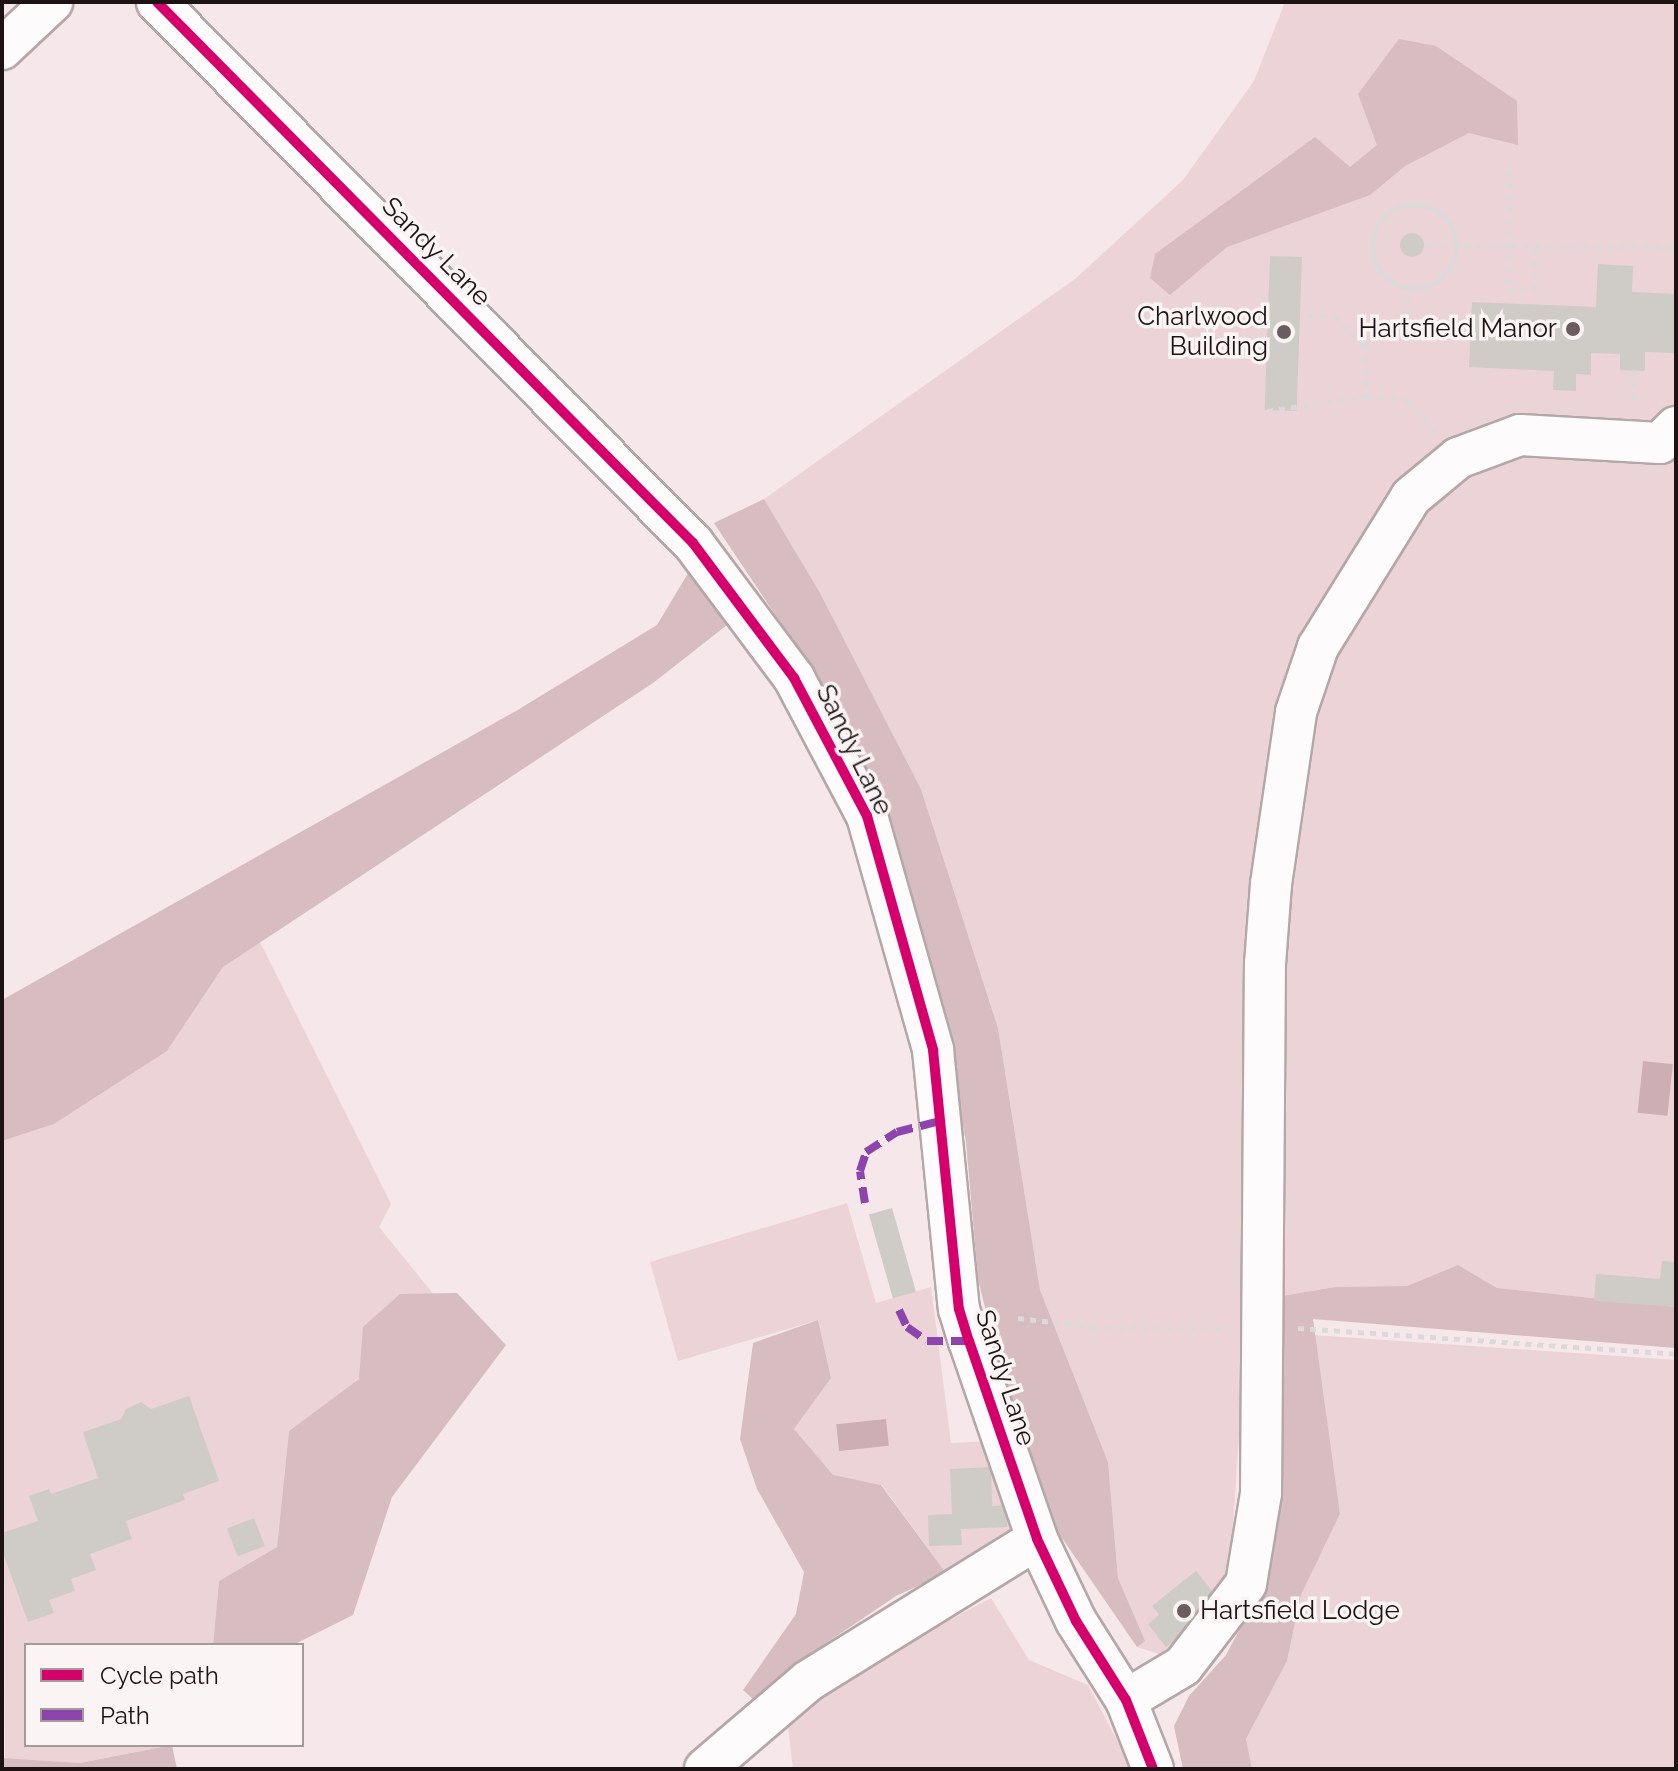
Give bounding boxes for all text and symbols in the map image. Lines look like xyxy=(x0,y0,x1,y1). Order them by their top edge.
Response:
street label: Sandy Lane xyxy=(375,191,497,313)
place label: Charlwood Building xyxy=(1137,301,1268,362)
place label: Hartsfield Manor xyxy=(1359,313,1557,345)
marker: Hartsfield Manor xyxy=(1564,320,1582,338)
marker: Charlwood Building xyxy=(1275,323,1293,341)
street label: Sandy Lane xyxy=(809,679,899,821)
street label: Sandy Lane xyxy=(968,1306,1042,1450)
place label: Hartsfield Lodge xyxy=(1200,1595,1400,1627)
marker: Hartsfield Lodge xyxy=(1175,1602,1193,1620)
legend xyxy=(24,1643,304,1747)
text: Cycle path xyxy=(100,1661,219,1690)
text: Path xyxy=(100,1701,150,1730)

